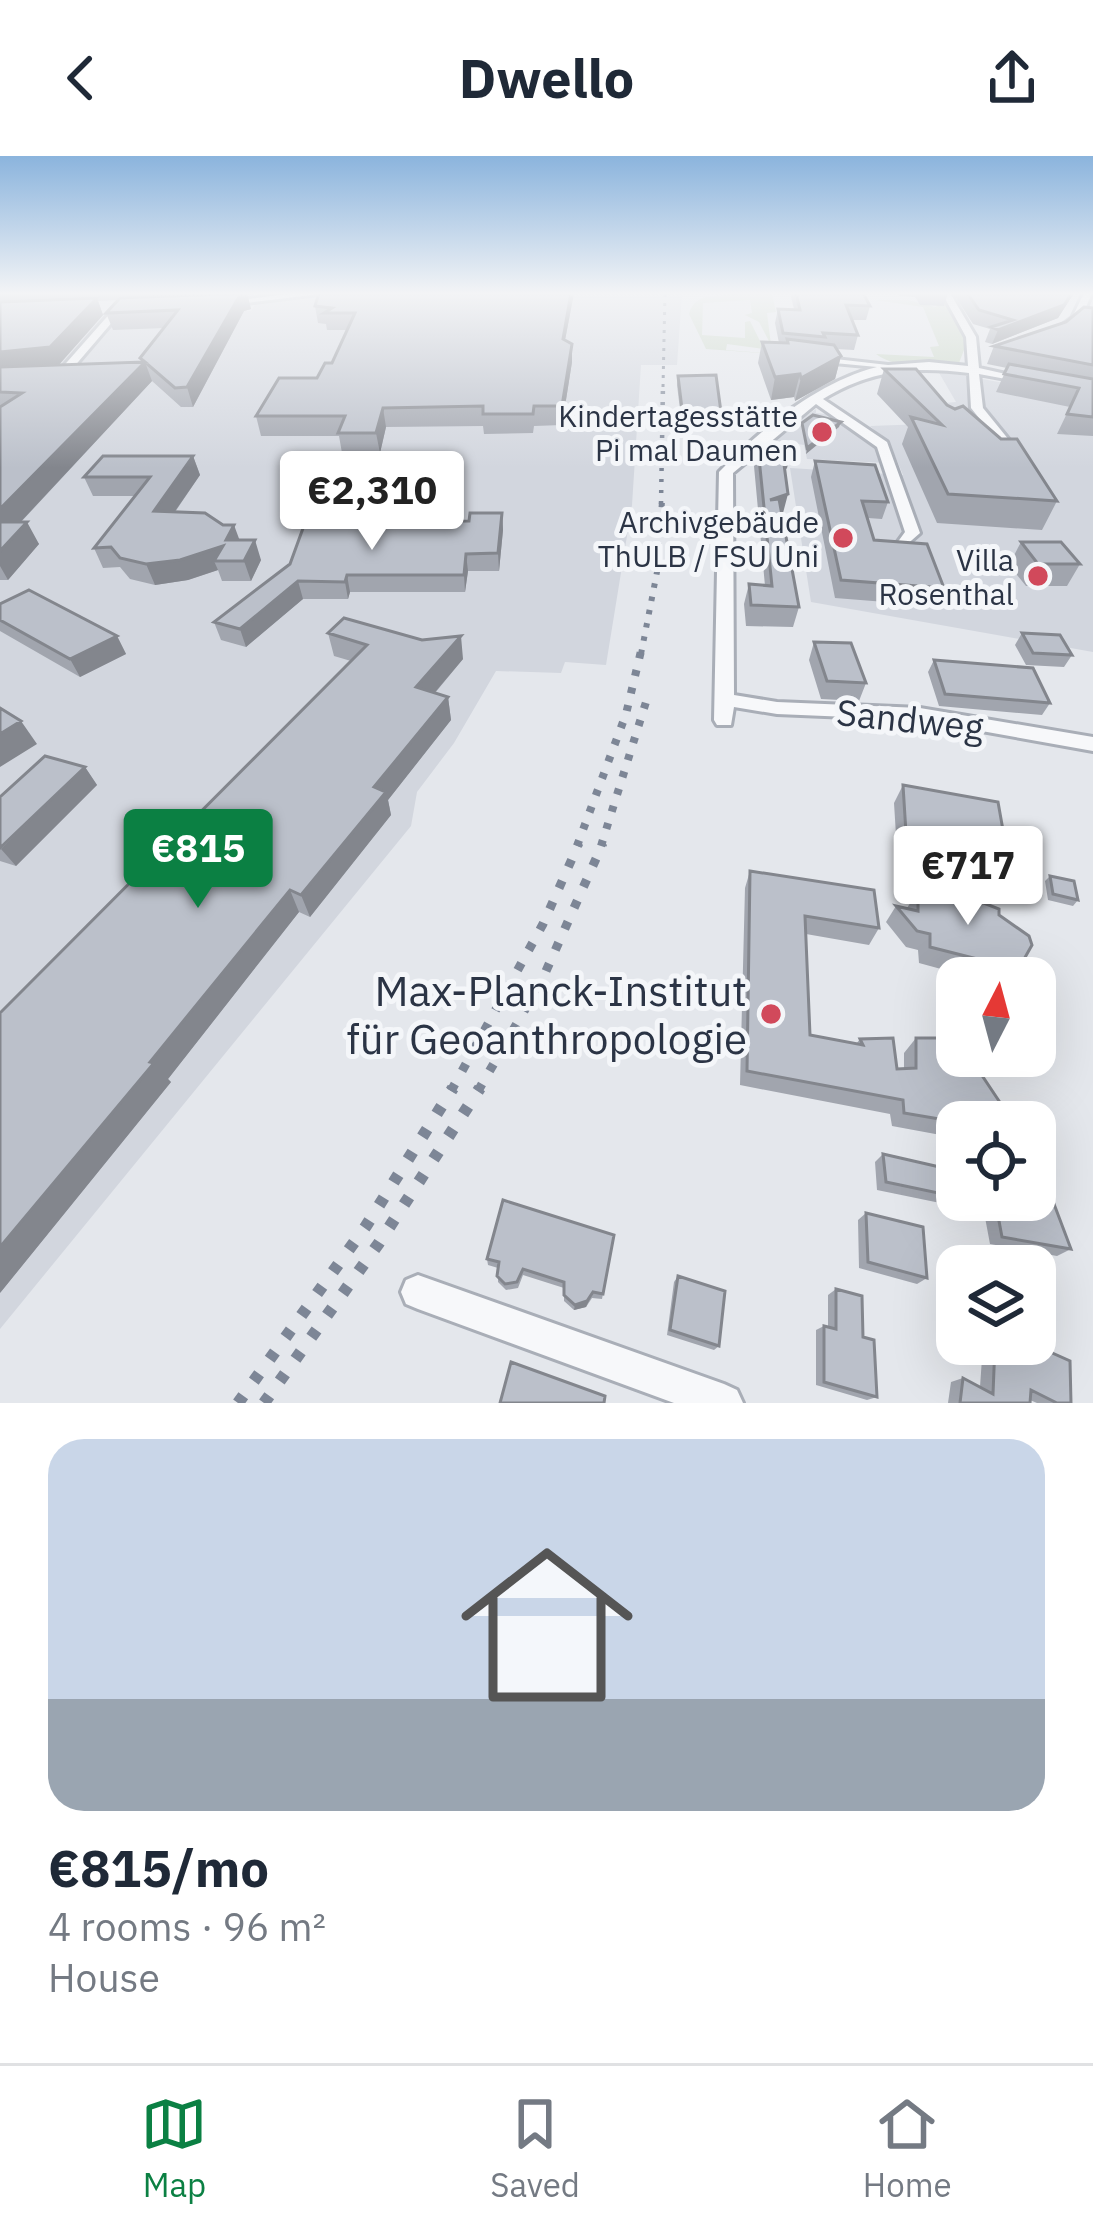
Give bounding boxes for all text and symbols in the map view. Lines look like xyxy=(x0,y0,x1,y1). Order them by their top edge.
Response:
text: Dwello xyxy=(459,43,634,113)
icon: back xyxy=(48,45,114,111)
icon: share xyxy=(979,45,1045,111)
place label: Kindertagesstätte Pi mal Daumen xyxy=(558,396,798,469)
marker: Kindertagesstätte Pi mal Daumen xyxy=(809,419,835,445)
pin: €2,310 xyxy=(274,451,470,553)
text: €2,310 xyxy=(307,464,437,515)
place label: Archivgebäude ThULB / FSU Uni xyxy=(598,502,819,575)
marker: Archivgebäude ThULB / FSU Uni xyxy=(830,525,856,551)
place label: Villa Rosenthal xyxy=(879,540,1014,613)
marker: Villa Rosenthal xyxy=(1025,563,1051,589)
street label: Sandweg xyxy=(834,688,986,750)
pin: €815 xyxy=(127,809,269,911)
text: €815 xyxy=(151,822,245,873)
pin: €717 xyxy=(897,826,1039,928)
text: €717 xyxy=(921,839,1015,890)
north arrow xyxy=(936,957,1056,1077)
map controls xyxy=(936,957,1056,1365)
place label: Max-Planck-Institut für Geoanthropologie xyxy=(346,963,747,1066)
marker: Max-Planck-Institut für Geoanthropologie xyxy=(758,1001,784,1027)
button: locate xyxy=(936,1101,1056,1221)
button: layers xyxy=(936,1245,1056,1365)
icon: home xyxy=(439,1517,655,1733)
text: €815/mo xyxy=(48,1835,269,1901)
text: 4 rooms · 96 m² xyxy=(48,1901,326,1952)
text: House xyxy=(48,1952,160,2003)
tab: Map xyxy=(141,2091,207,2206)
tab: Saved xyxy=(490,2091,580,2206)
tab: Home xyxy=(863,2091,952,2206)

